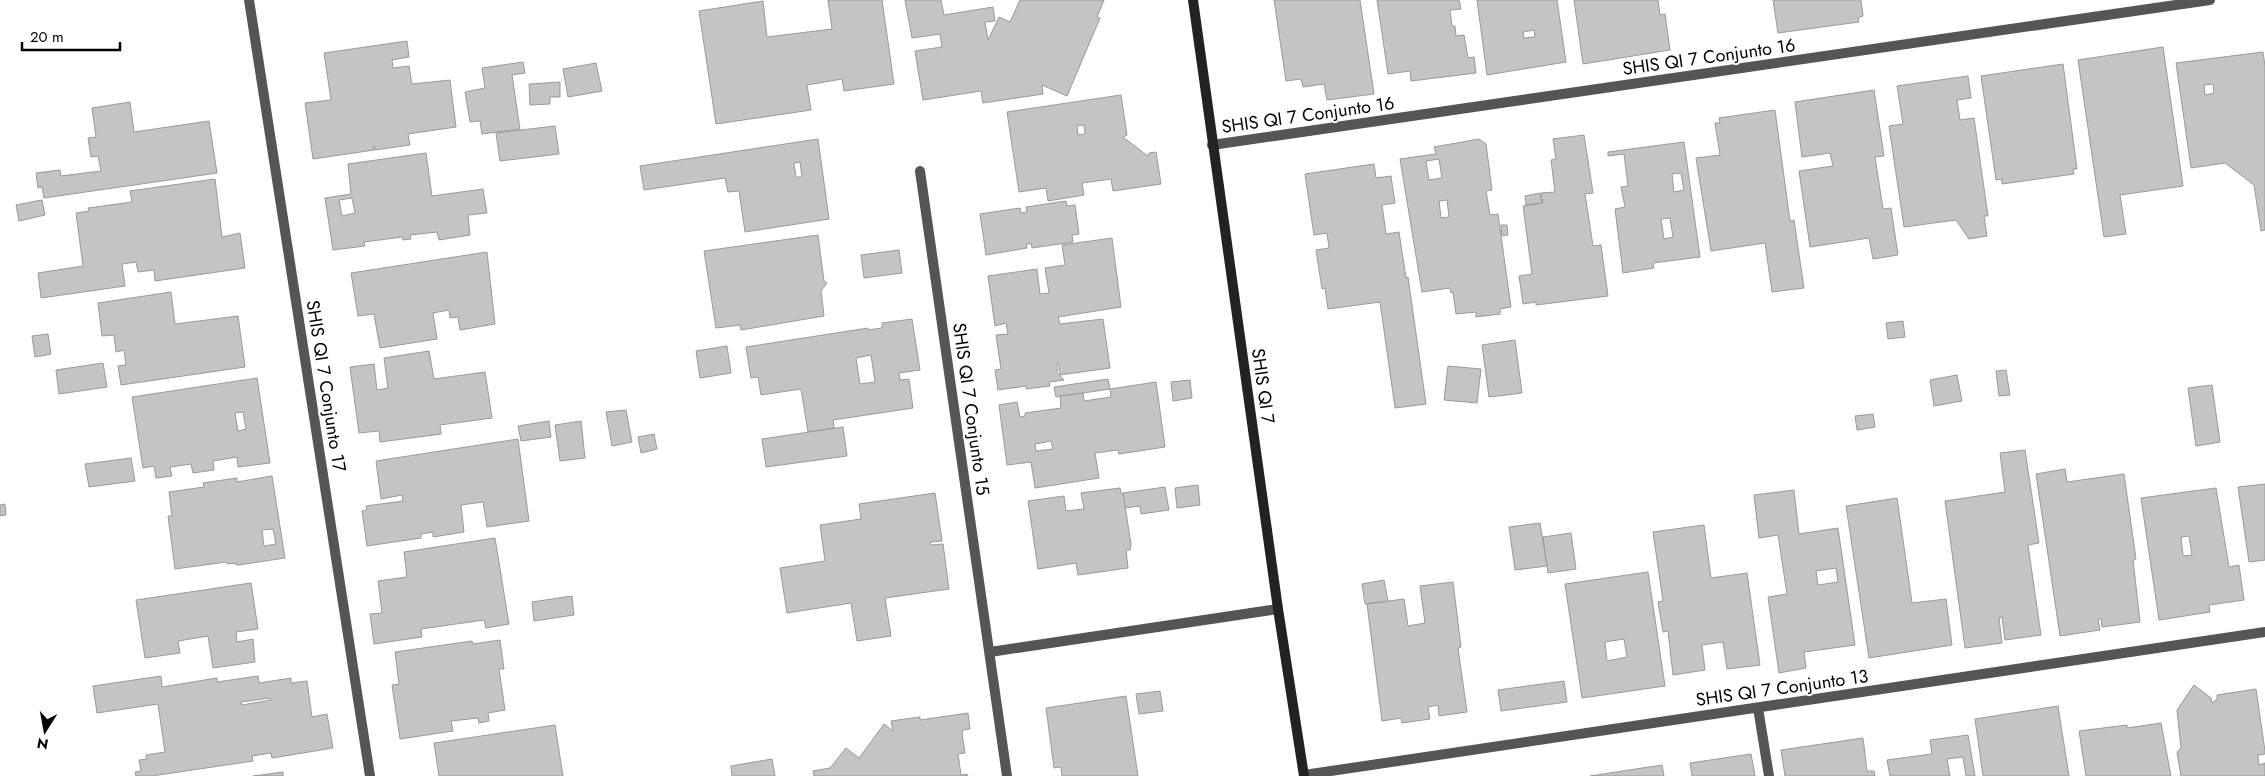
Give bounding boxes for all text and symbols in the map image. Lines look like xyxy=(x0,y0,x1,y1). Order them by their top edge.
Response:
scale bar xyxy=(22,20,120,52)
text: 20 m xyxy=(30,26,64,48)
street label: SHIS QI 7 Conjunto 16 xyxy=(1621,32,1797,82)
street label: SHIS QI 7 Conjunto 16 xyxy=(1220,90,1396,140)
street label: SHIS QI 7 Conjunto 17 xyxy=(300,298,352,474)
street label: SHIS QI 7 Conjunto 15 xyxy=(946,321,996,497)
street label: SHIS QI 7 xyxy=(1245,347,1281,426)
street label: SHIS QI 7 Conjunto 13 xyxy=(1694,663,1870,713)
north arrow xyxy=(20,706,70,756)
text: N xyxy=(35,733,50,755)

